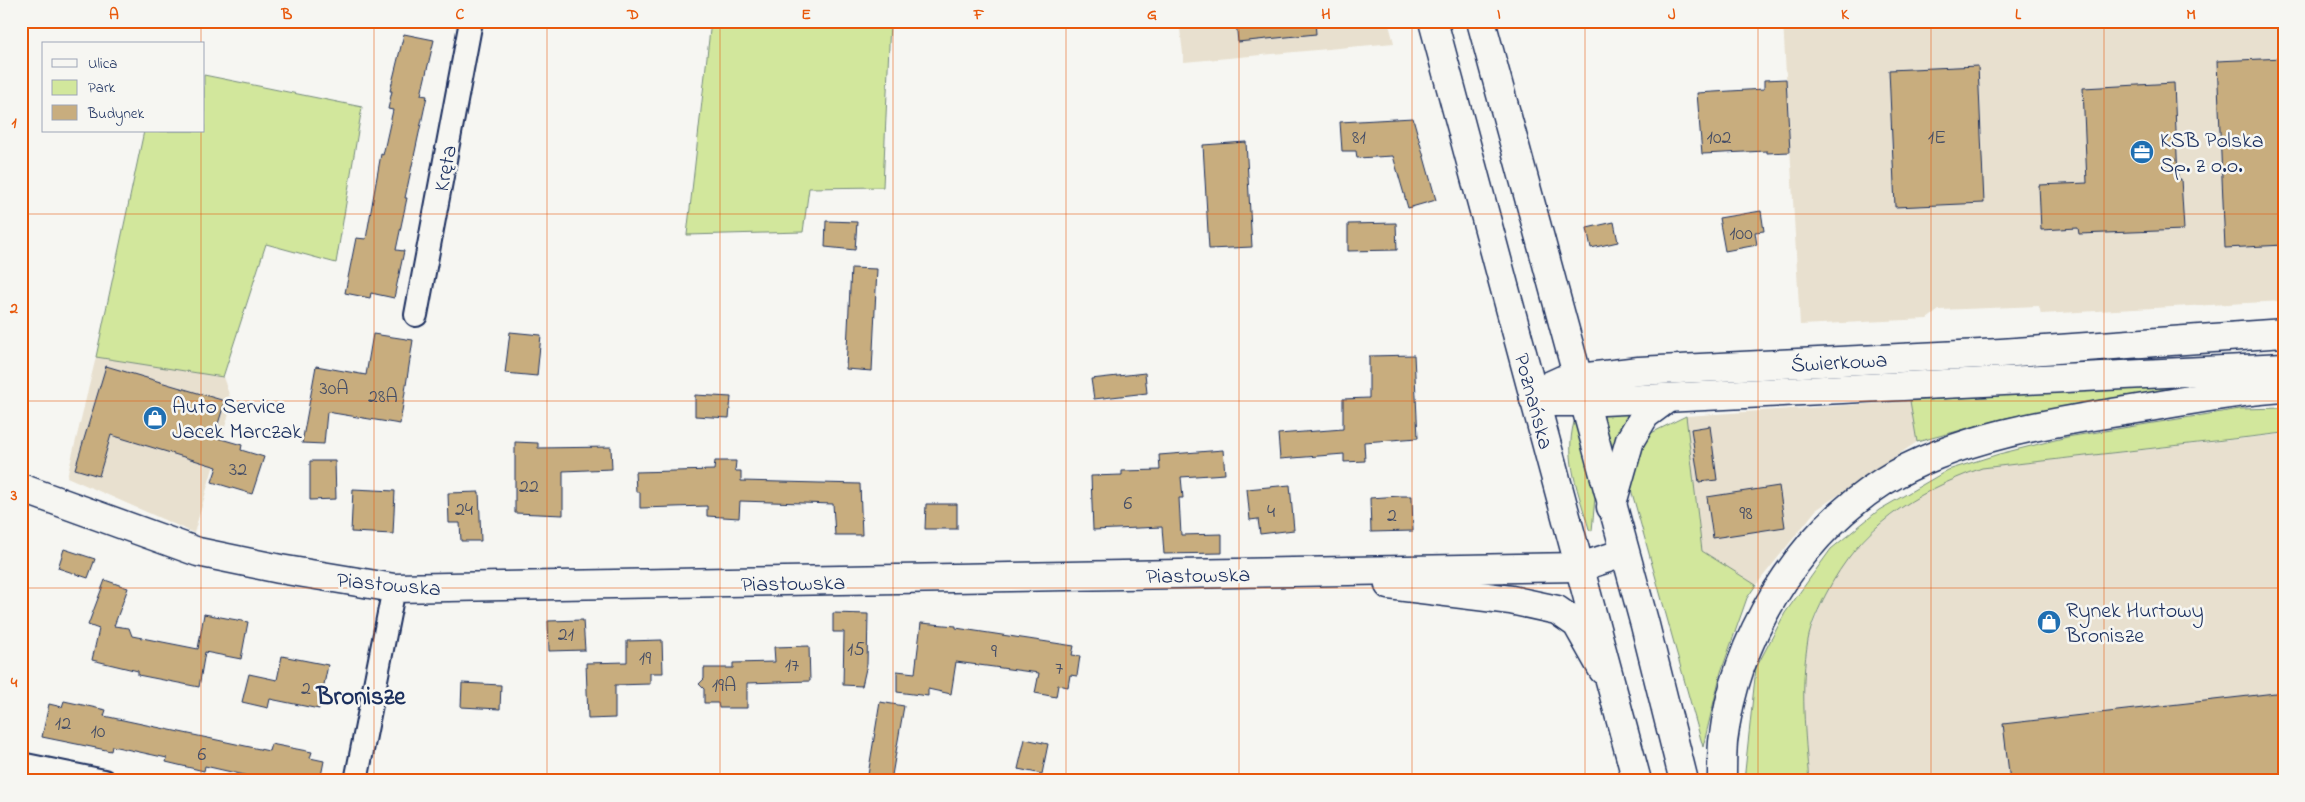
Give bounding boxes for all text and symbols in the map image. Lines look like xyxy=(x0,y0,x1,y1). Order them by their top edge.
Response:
text: A xyxy=(109,3,119,27)
text: B xyxy=(281,3,293,27)
text: C xyxy=(456,3,465,27)
text: D xyxy=(626,3,639,27)
text: E xyxy=(801,3,811,27)
text: F xyxy=(973,3,985,27)
text: G xyxy=(1147,3,1157,27)
text: H xyxy=(1321,3,1331,27)
text: I xyxy=(1497,3,1501,27)
text: J xyxy=(1668,3,1676,27)
text: K xyxy=(1841,3,1850,27)
text: L xyxy=(2015,3,2022,27)
text: M xyxy=(2186,3,2196,27)
legend xyxy=(42,42,205,132)
text: Ulica xyxy=(88,53,117,75)
text: Park xyxy=(88,77,116,99)
text: Budynek xyxy=(87,103,145,126)
text: 1 xyxy=(11,111,17,135)
house number: 81 xyxy=(1352,124,1366,153)
house number: 102 xyxy=(1707,124,1732,153)
house number: 1E xyxy=(1928,124,1946,153)
place label: KSB Polska Sp. z o.o. xyxy=(2160,126,2264,183)
office icon: KSB Polska Sp. z o.o. xyxy=(2129,139,2155,165)
street label: Kręta xyxy=(427,143,467,195)
house number: 100 xyxy=(1729,220,1753,249)
text: 2 xyxy=(9,297,18,321)
street label: Świerkowa xyxy=(1790,345,1888,383)
street label: Poznańska xyxy=(1504,350,1560,453)
house number: 30A xyxy=(319,375,349,404)
house number: 28A xyxy=(368,383,398,412)
place label: Auto Service Jacek Marczak xyxy=(172,392,302,449)
shop icon: Auto Service Jacek Marczak xyxy=(142,405,168,431)
house number: 32 xyxy=(229,456,247,485)
house number: 22 xyxy=(519,473,539,502)
text: 3 xyxy=(10,484,18,508)
house number: 6 xyxy=(1124,490,1133,519)
house number: 24 xyxy=(455,496,473,525)
house number: 4 xyxy=(1267,498,1275,527)
house number: 98 xyxy=(1739,500,1753,529)
house number: 2 xyxy=(1387,502,1397,531)
street label: Piastowska xyxy=(1146,560,1251,594)
street label: Piastowska xyxy=(335,565,442,606)
street label: Piastowska xyxy=(741,568,846,602)
place label: Rynek Hurtowy Bronisze xyxy=(2065,596,2204,653)
shop icon: Rynek Hurtowy Bronisze xyxy=(2036,609,2062,635)
house number: 21 xyxy=(558,621,574,650)
house number: 15 xyxy=(847,636,865,665)
house number: 9 xyxy=(991,638,997,667)
house number: 19 xyxy=(639,645,651,674)
house number: 17 xyxy=(785,652,799,681)
house number: 7 xyxy=(1055,655,1063,684)
text: 4 xyxy=(10,671,18,695)
house number: 19A xyxy=(712,672,736,701)
house number: 2 xyxy=(301,675,311,704)
district label: Bronisze xyxy=(316,680,406,716)
house number: 12 xyxy=(55,710,71,739)
house number: 10 xyxy=(91,718,106,747)
house number: 6 xyxy=(198,741,207,770)

